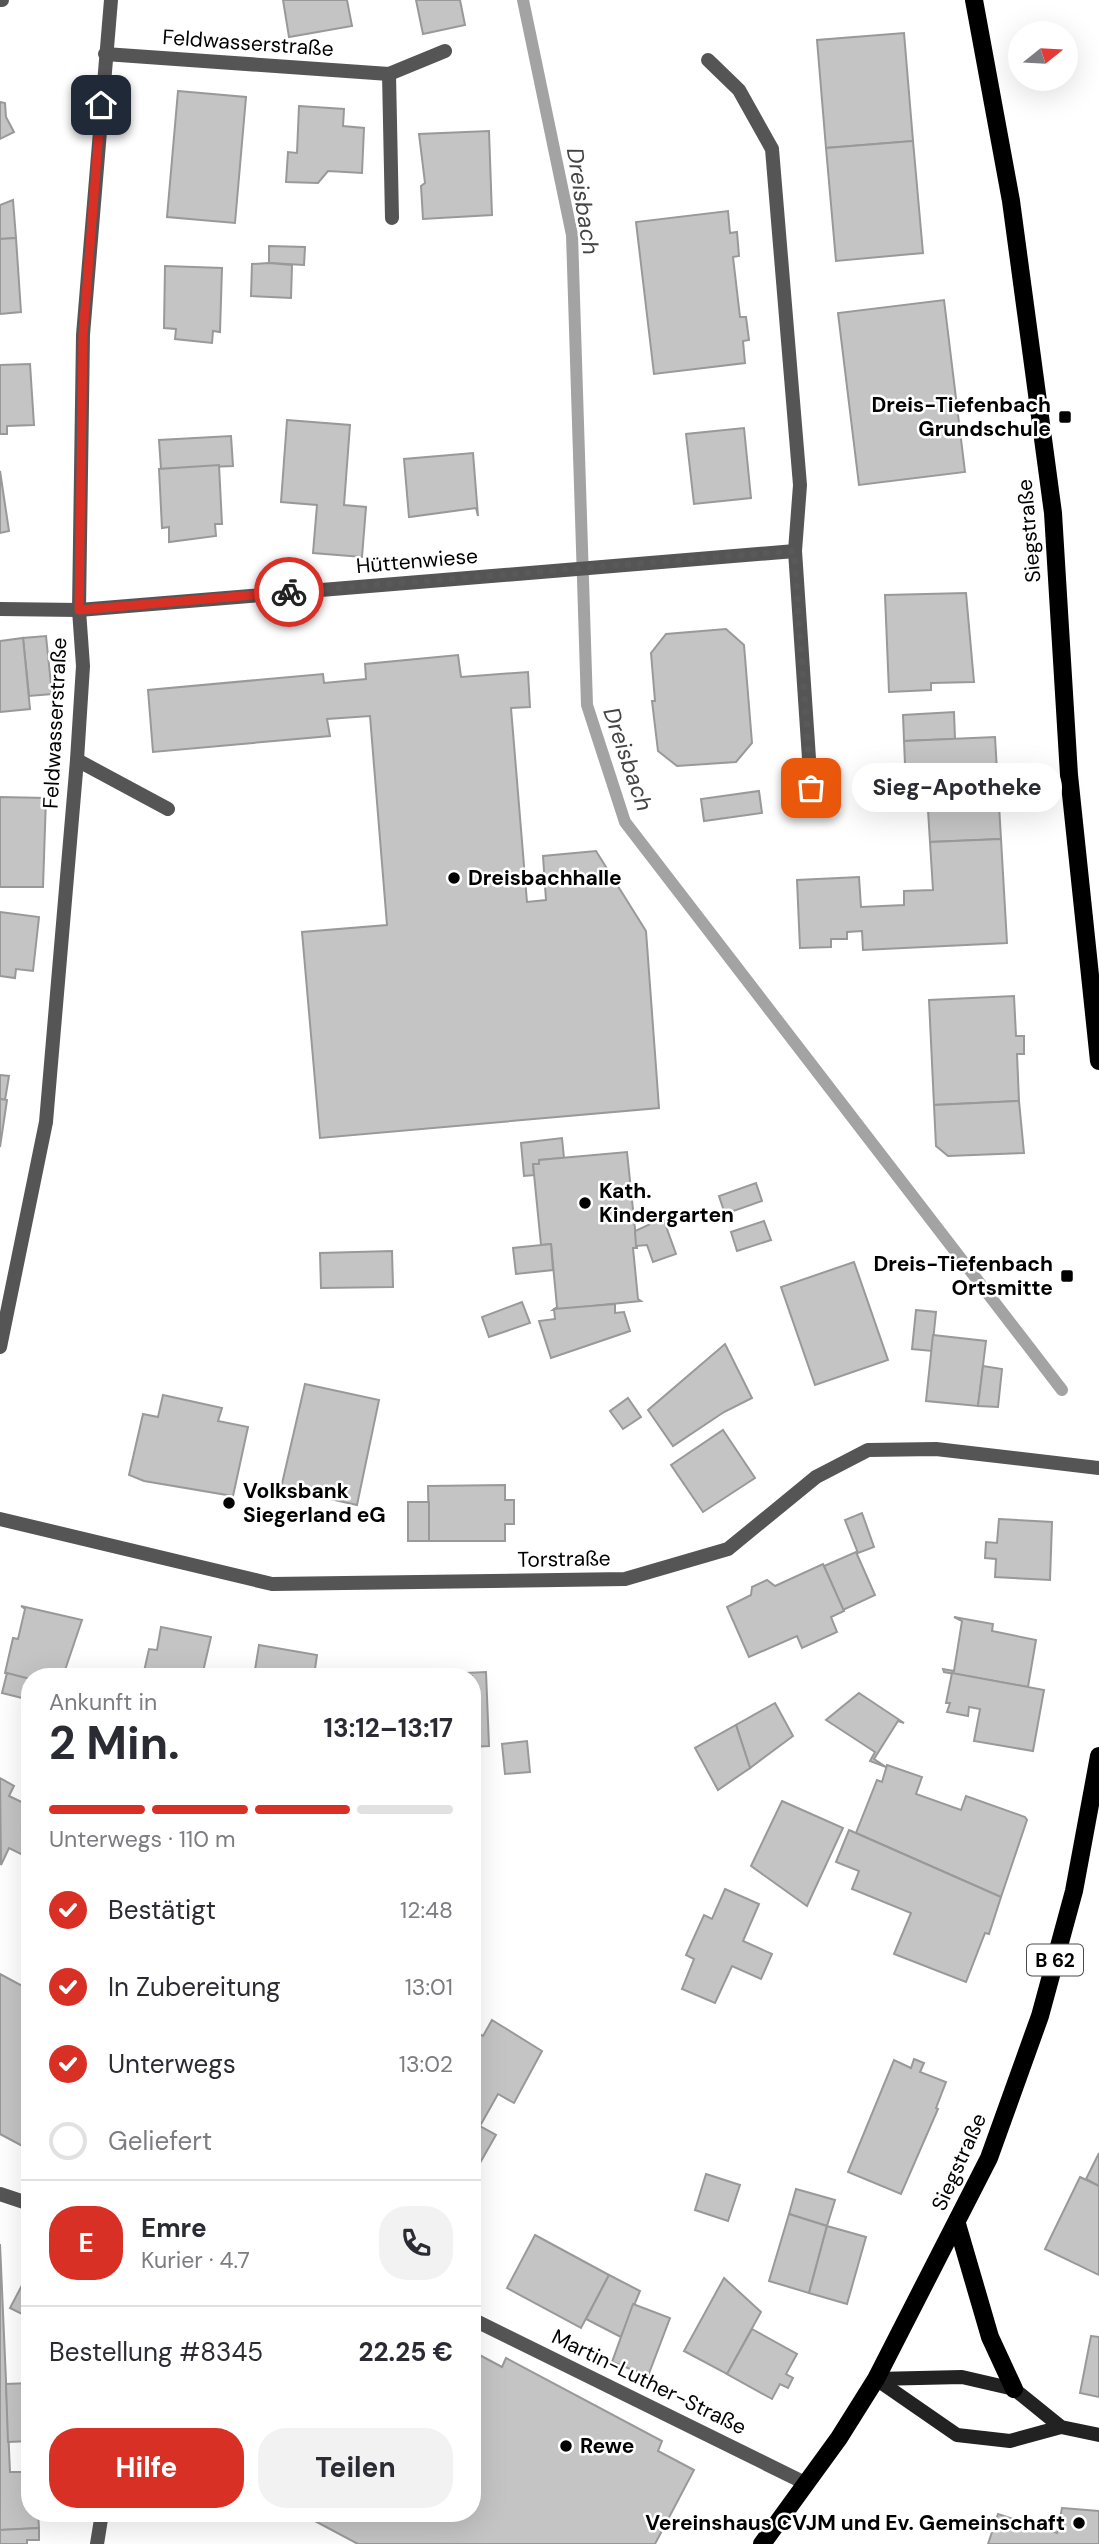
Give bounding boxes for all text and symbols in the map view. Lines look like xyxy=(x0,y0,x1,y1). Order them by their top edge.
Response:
north arrow xyxy=(1008,21,1078,91)
map controls xyxy=(1008,21,1078,91)
street label: Feldwasserstraße xyxy=(162,23,335,63)
pin xyxy=(71,75,131,135)
icon: home xyxy=(82,86,120,124)
water label: Dreisbach xyxy=(560,145,606,257)
place label: Dreis-Tiefenbach Grundschule xyxy=(871,391,1051,443)
marker: Dreis-Tiefenbach Grundschule xyxy=(1057,409,1073,425)
street label: Siegstraße xyxy=(1011,478,1047,584)
street label: Hüttenwiese xyxy=(355,542,479,580)
courier xyxy=(254,557,324,627)
icon: bike xyxy=(270,573,308,611)
street label: Feldwasserstraße xyxy=(37,637,73,809)
water label: Dreisbach xyxy=(596,703,660,815)
pin xyxy=(781,758,841,818)
callout: Sieg-Apotheke xyxy=(853,764,1063,812)
icon: bag xyxy=(792,769,830,807)
text: Sieg-Apotheke xyxy=(872,772,1042,802)
place label: Dreisbachhalle xyxy=(468,864,622,892)
marker: Dreisbachhalle xyxy=(446,870,462,886)
place label: Kath. Kindergarten xyxy=(599,1177,734,1229)
marker: Kath. Kindergarten xyxy=(577,1195,593,1211)
place label: Dreis-Tiefenbach Ortsmitte xyxy=(873,1250,1053,1302)
marker: Dreis-Tiefenbach Ortsmitte xyxy=(1059,1268,1075,1284)
place label: Volksbank Siegerland eG xyxy=(243,1477,386,1529)
marker: Volksbank Siegerland eG xyxy=(221,1495,237,1511)
street label: Torstraße xyxy=(517,1544,611,1574)
text: Ankunft in xyxy=(49,1687,157,1717)
text: 13:12–13:17 xyxy=(324,1711,453,1745)
text: 2 Min. xyxy=(49,1713,180,1773)
text: Unterwegs · 110 m xyxy=(49,1824,236,1854)
icon: check xyxy=(49,1891,87,1929)
text: Bestätigt xyxy=(108,1893,216,1927)
text: 12:48 xyxy=(400,1895,453,1925)
road number: B 62 xyxy=(1027,1944,1083,1976)
icon: check xyxy=(49,1968,87,2006)
text: In Zubereitung xyxy=(108,1970,281,2004)
text: 13:01 xyxy=(405,1972,453,2002)
icon: check xyxy=(49,2045,87,2083)
text: Unterwegs xyxy=(108,2047,236,2081)
text: 13:02 xyxy=(399,2049,453,2079)
street label: Siegstraße xyxy=(925,2109,993,2215)
text: Geliefert xyxy=(108,2124,212,2158)
button: phone xyxy=(379,2206,453,2280)
text: Emre xyxy=(141,2211,207,2245)
text: E xyxy=(78,2226,94,2260)
text: Kurier · 4.7 xyxy=(141,2245,250,2275)
street label: Martin-Luther-Straße xyxy=(547,2323,751,2441)
text: Bestellung #8345 xyxy=(49,2335,263,2369)
text: 22.25 € xyxy=(359,2335,453,2369)
button: Hilfe xyxy=(49,2428,244,2508)
button: Teilen xyxy=(258,2428,453,2508)
place label: Rewe xyxy=(580,2432,634,2460)
marker: Rewe xyxy=(558,2438,574,2454)
place label: Vereinshaus CVJM und Ev. Gemeinschaft xyxy=(645,2509,1065,2537)
marker: Vereinshaus CVJM und Ev. Gemeinschaft xyxy=(1071,2515,1087,2531)

